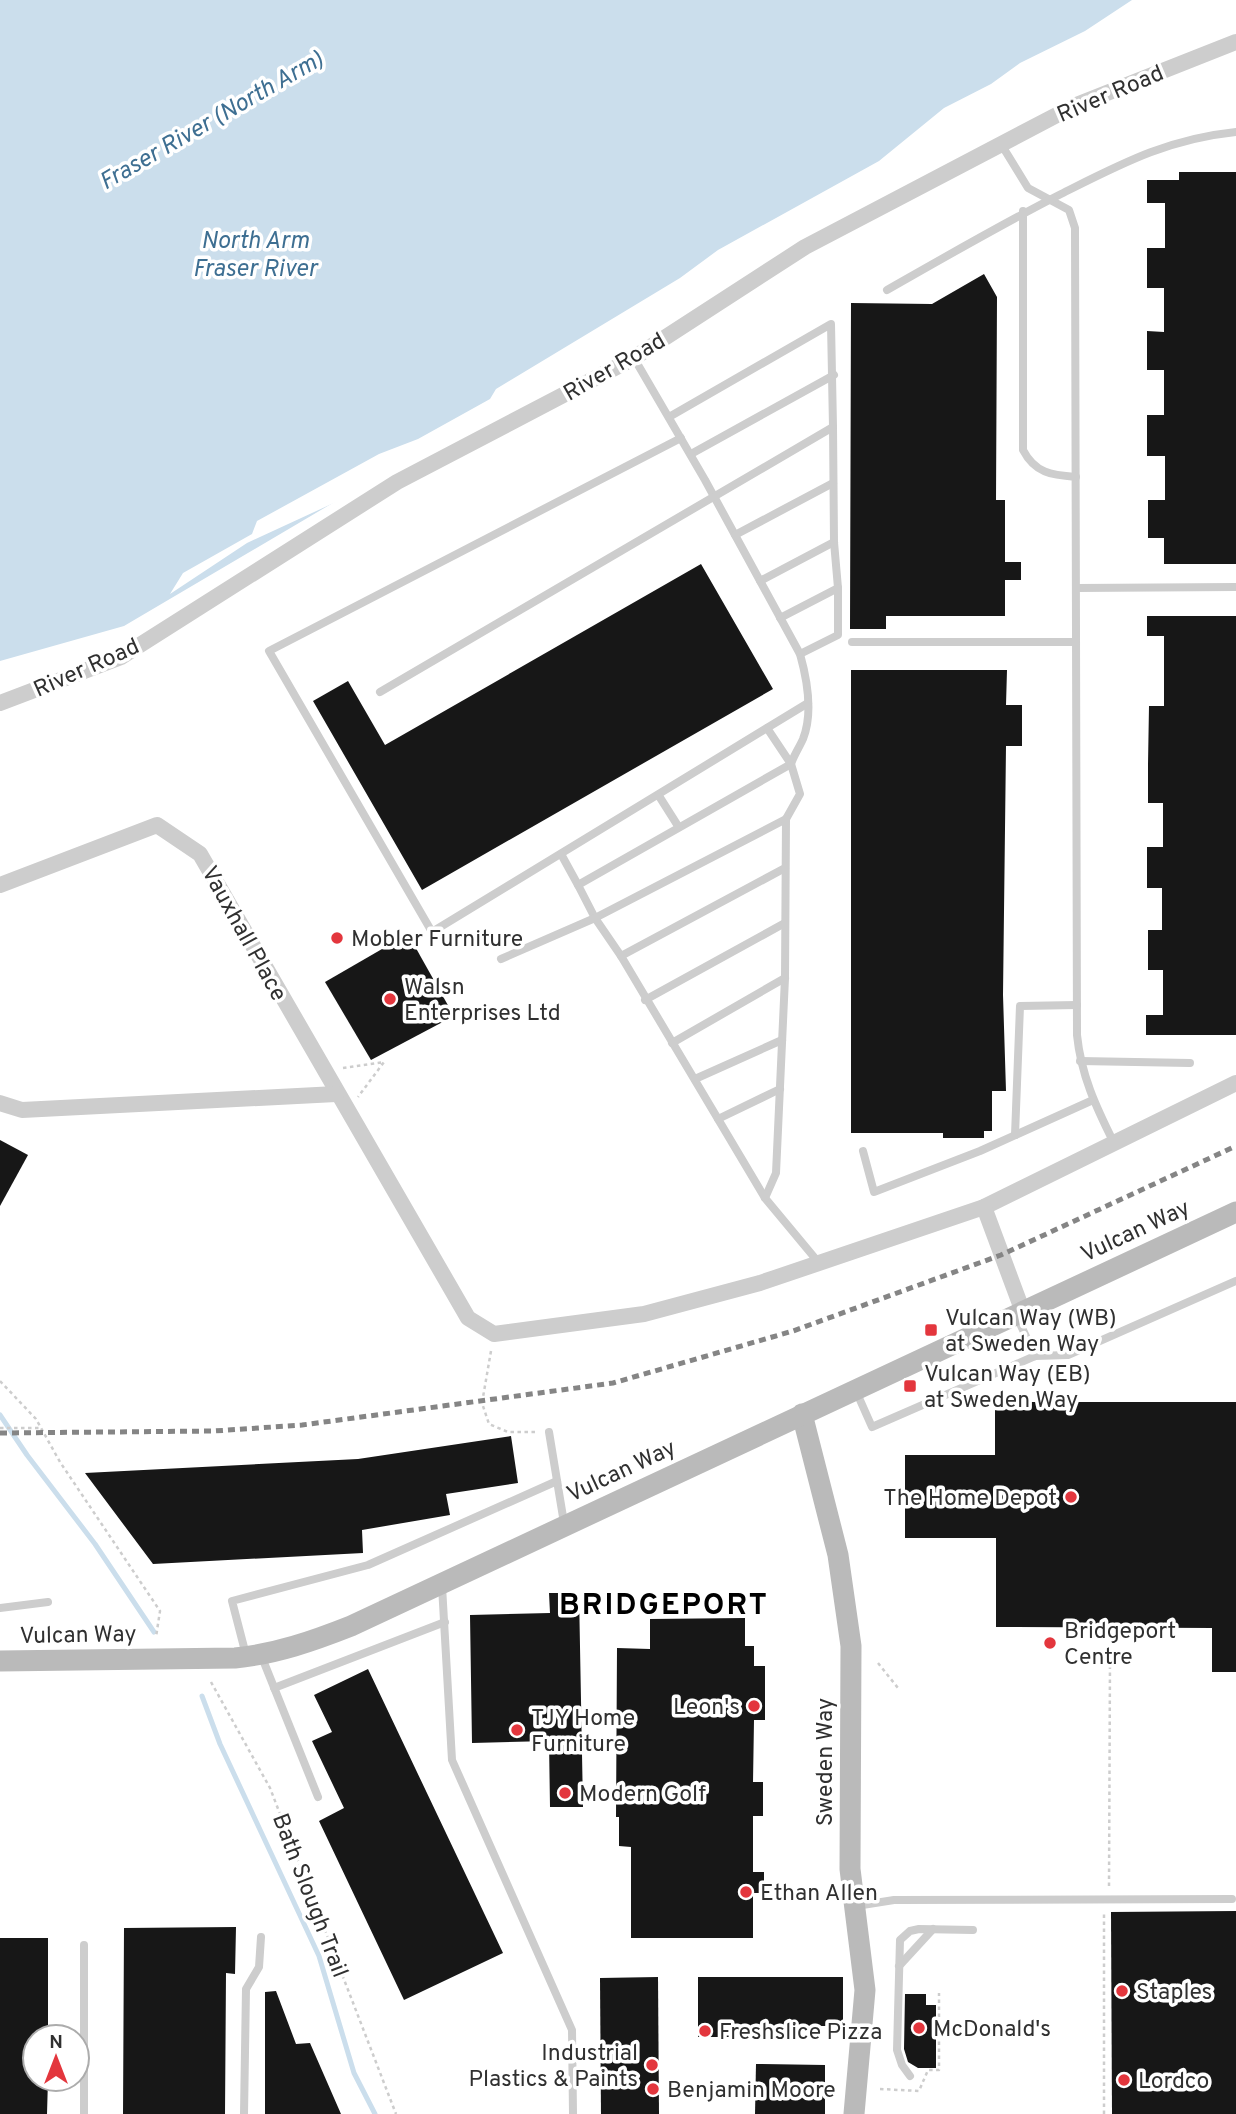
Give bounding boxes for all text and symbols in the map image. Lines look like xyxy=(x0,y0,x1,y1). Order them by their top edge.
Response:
water label: Fraser River (North Arm) xyxy=(95,45,329,198)
street label: River Road xyxy=(1053,60,1169,131)
water label: North Arm Fraser River xyxy=(193,227,319,285)
street label: River Road xyxy=(559,327,671,409)
street label: River Road xyxy=(30,633,145,706)
street label: Vauxhall Place xyxy=(194,862,292,1007)
place label: Mobler Furniture xyxy=(351,926,523,955)
marker: Mobler Furniture xyxy=(329,930,345,946)
place label: Walsn Enterprises Ltd xyxy=(404,974,561,1029)
marker: Walsn Enterprises Ltd xyxy=(382,991,398,1007)
street label: Vulcan Way xyxy=(1077,1194,1195,1270)
place label: Vulcan Way (WB) at Sweden Way xyxy=(945,1305,1117,1360)
marker: Vulcan Way (WB) at Sweden Way xyxy=(923,1322,939,1338)
place label: Vulcan Way (EB) at Sweden Way xyxy=(924,1361,1091,1416)
marker: Vulcan Way (EB) at Sweden Way xyxy=(902,1378,918,1394)
street label: Vulcan Way xyxy=(563,1434,681,1510)
place label: The Home Depot xyxy=(883,1485,1057,1514)
marker: The Home Depot xyxy=(1063,1489,1079,1505)
district label: BRIDGEPORT xyxy=(559,1588,769,1625)
place label: Bridgeport Centre xyxy=(1064,1618,1176,1673)
street label: Vulcan Way xyxy=(19,1621,137,1652)
marker: Bridgeport Centre xyxy=(1042,1635,1058,1651)
place label: Leon's xyxy=(673,1694,740,1723)
marker: Leon's xyxy=(746,1698,762,1714)
street label: Sweden Way xyxy=(812,1698,841,1826)
place label: TJY Home Furniture xyxy=(531,1705,635,1760)
marker: TJY Home Furniture xyxy=(509,1722,525,1738)
place label: Modern Golf xyxy=(579,1781,706,1810)
marker: Modern Golf xyxy=(557,1785,573,1801)
street label: Bath Slough Trail xyxy=(264,1810,353,1982)
place label: Ethan Allen xyxy=(760,1880,878,1909)
marker: Ethan Allen xyxy=(738,1884,754,1900)
place label: Staples xyxy=(1136,1979,1212,2008)
marker: Staples xyxy=(1114,1983,1130,1999)
place label: McDonald's xyxy=(933,2016,1051,2045)
place label: Freshslice Pizza xyxy=(719,2019,882,2048)
marker: McDonald's xyxy=(911,2020,927,2036)
north arrow xyxy=(21,2023,91,2093)
marker: Freshslice Pizza xyxy=(697,2023,713,2039)
text: N xyxy=(49,2031,63,2055)
place label: Industrial Plastics & Paints xyxy=(468,2040,638,2095)
marker: Industrial Plastics & Paints xyxy=(644,2057,660,2073)
place label: Lordco xyxy=(1138,2068,1209,2097)
marker: Lordco xyxy=(1116,2072,1132,2088)
place label: Benjamin Moore xyxy=(667,2077,836,2106)
marker: Benjamin Moore xyxy=(645,2081,661,2097)

